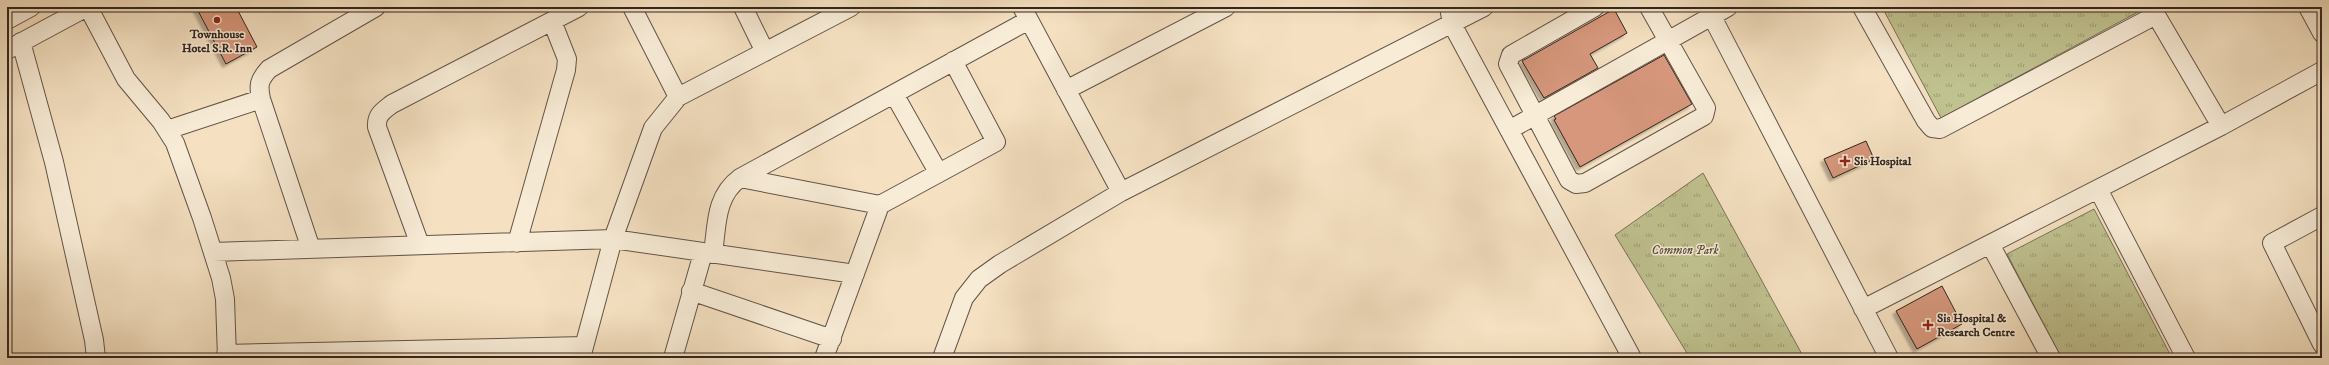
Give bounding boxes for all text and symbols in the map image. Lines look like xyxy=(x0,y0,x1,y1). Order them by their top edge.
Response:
marker: Townhouse Hotel S.R. Inn xyxy=(212,15,222,25)
place label: Townhouse Hotel S.R. Inn xyxy=(182,27,253,56)
place label: Sis Hospital xyxy=(1854,154,1912,169)
marker: Sis Hospital xyxy=(1839,155,1851,167)
park label: Common Park xyxy=(1652,243,1718,258)
place label: Sis Hospital & Research Centre xyxy=(1937,311,2015,340)
marker: Sis Hospital & Research Centre xyxy=(1922,319,1934,331)

